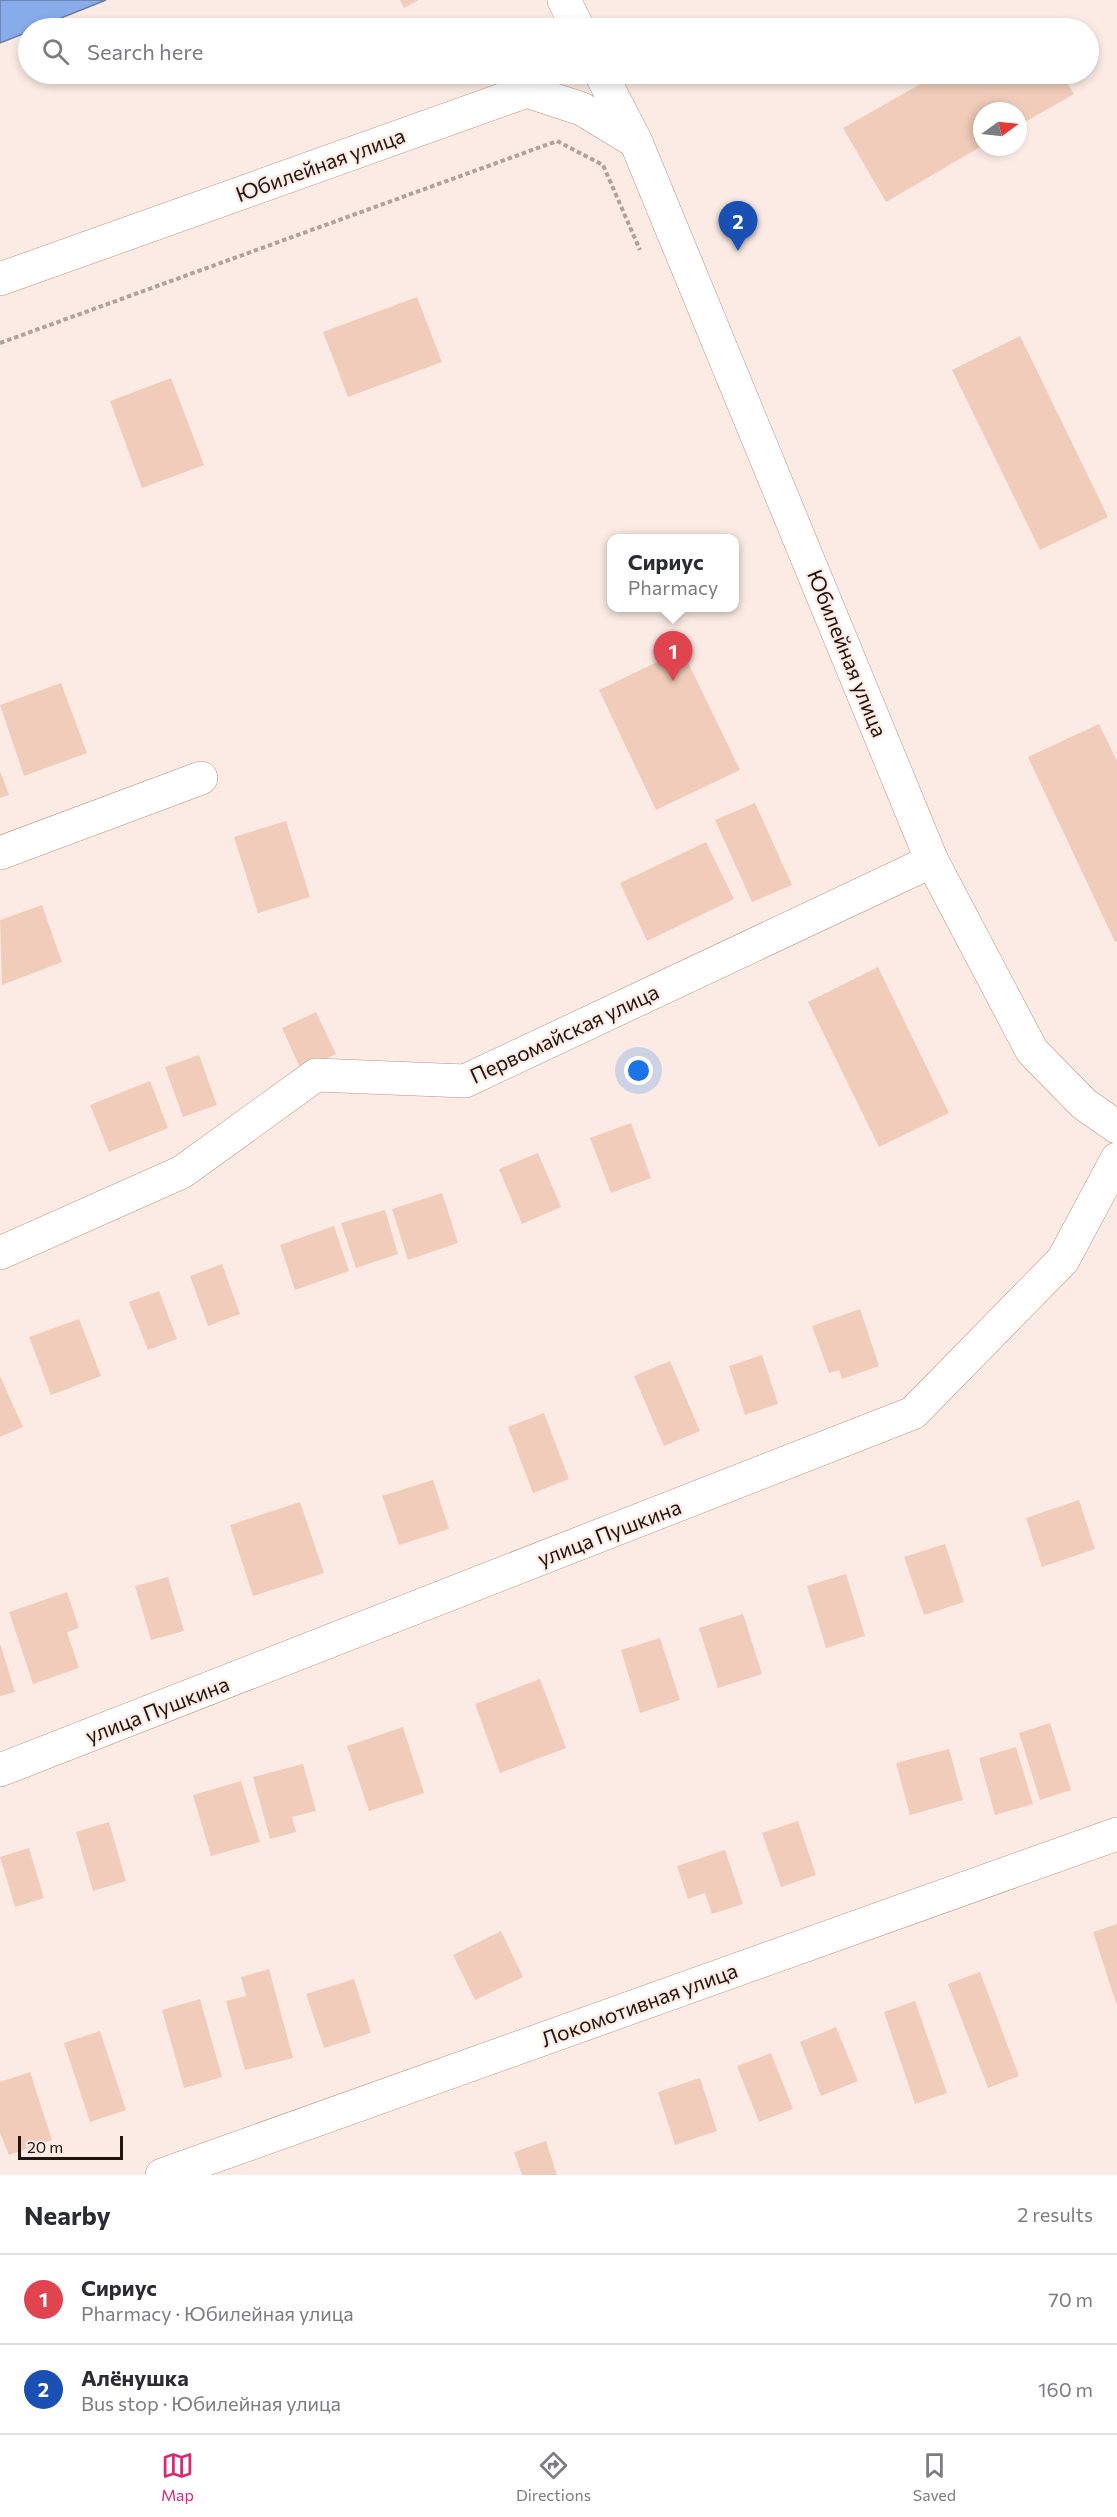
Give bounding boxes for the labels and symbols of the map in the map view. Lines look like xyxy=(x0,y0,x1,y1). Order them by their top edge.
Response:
north arrow xyxy=(973,102,1027,156)
street label: Юбилейная улица xyxy=(232,122,408,206)
pin: 2 xyxy=(718,202,758,251)
street label: Юбилейная улица xyxy=(803,566,893,740)
pin: 1 xyxy=(654,632,692,681)
street label: Первомайская улица xyxy=(466,978,662,1088)
your location xyxy=(624,1056,653,1085)
street label: улица Пушкина xyxy=(534,1493,684,1571)
street label: улица Пушкина xyxy=(82,1670,232,1748)
street label: Локомотивная улица xyxy=(537,1957,741,2051)
scale bar xyxy=(18,2133,123,2160)

